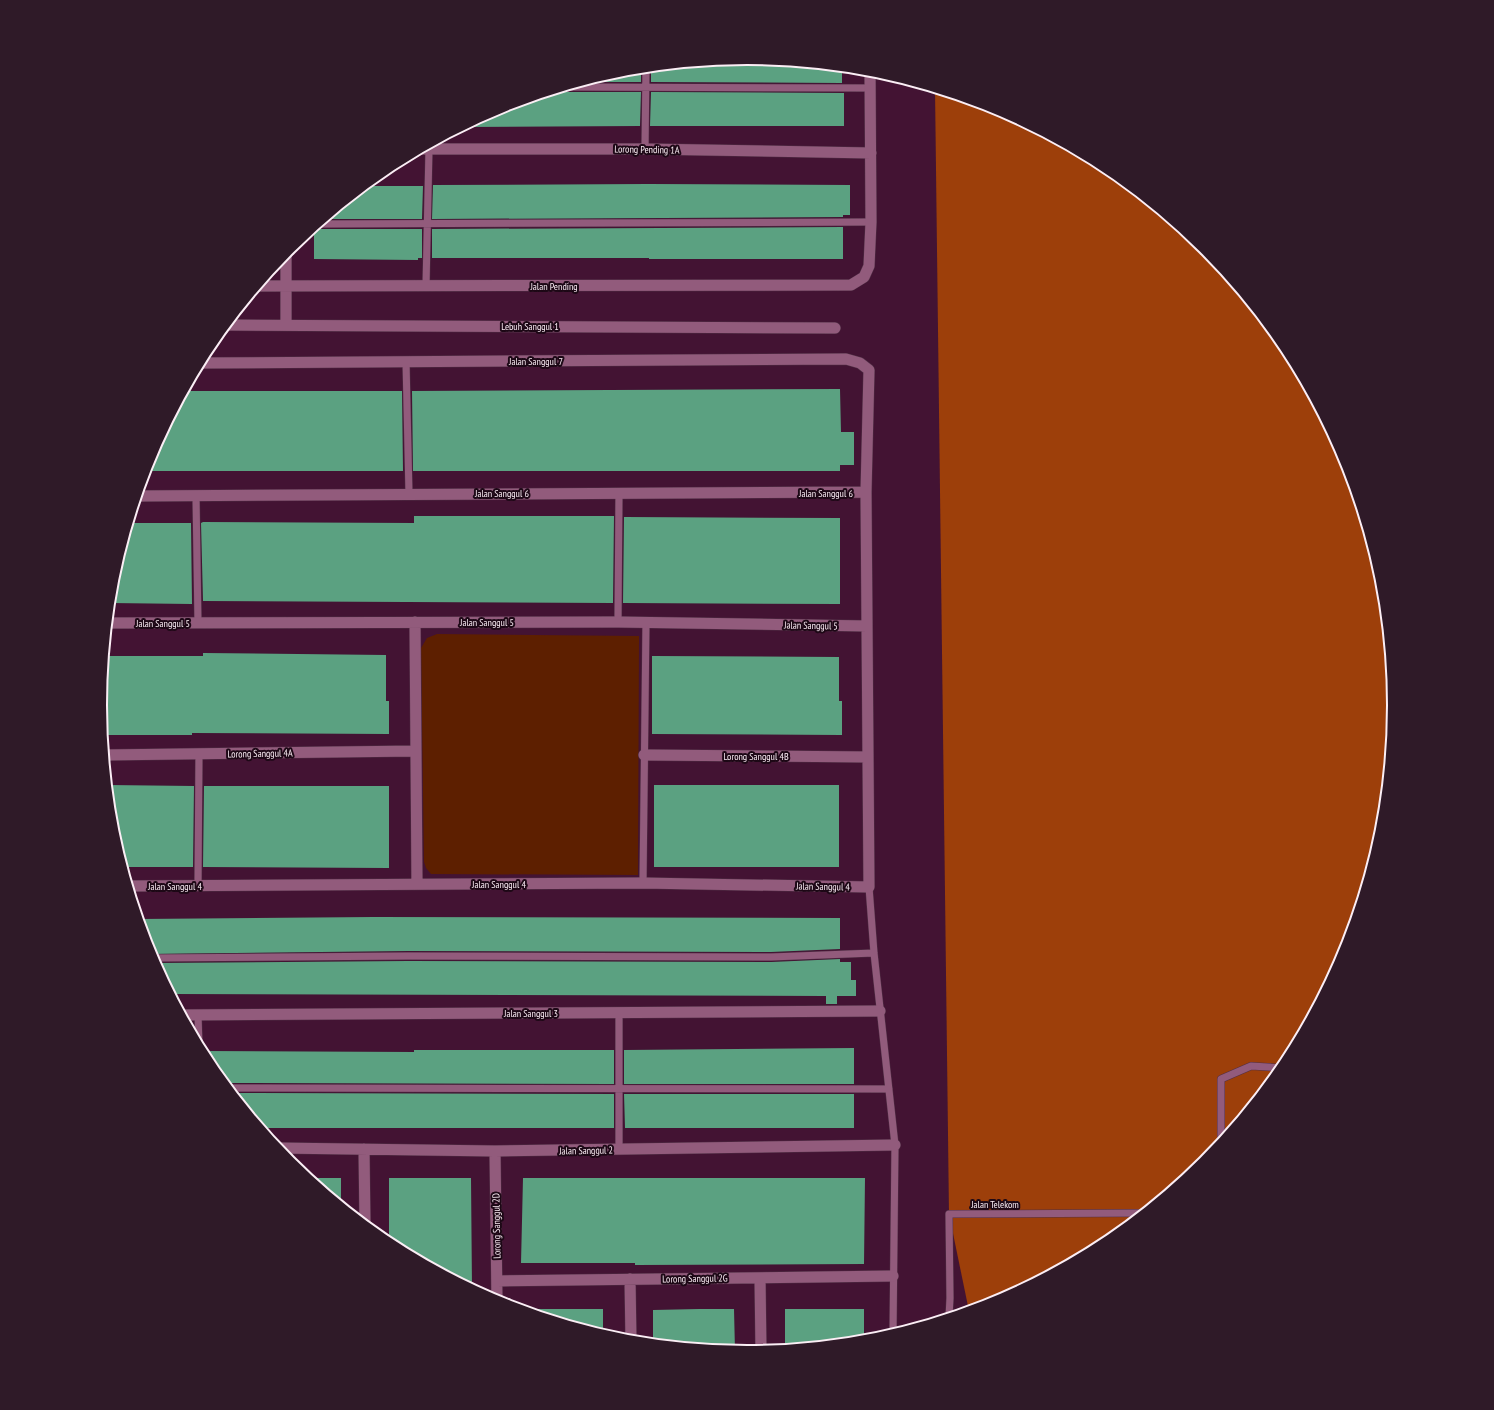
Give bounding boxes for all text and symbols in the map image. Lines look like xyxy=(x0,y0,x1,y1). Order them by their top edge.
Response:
street label: Lorong Pending 1A xyxy=(614,142,680,157)
street label: Jalan Pending xyxy=(529,280,578,293)
street label: Lebuh Sanggul 1 xyxy=(501,320,559,333)
street label: Jalan Sanggul 7 xyxy=(508,355,563,368)
street label: Jalan Sanggul 6 xyxy=(474,487,529,500)
street label: Jalan Sanggul 6 xyxy=(798,487,853,500)
street label: Jalan Sanggul 5 xyxy=(459,616,514,629)
street label: Jalan Sanggul 5 xyxy=(135,617,190,630)
street label: Jalan Sanggul 5 xyxy=(783,619,838,632)
street label: Lorong Sanggul 4A xyxy=(227,746,293,761)
street label: Lorong Sanggul 4B xyxy=(723,750,789,763)
street label: Jalan Sanggul 4 xyxy=(471,878,526,891)
street label: Jalan Sanggul 4 xyxy=(147,880,202,893)
street label: Jalan Sanggul 4 xyxy=(795,880,851,893)
street label: Jalan Sanggul 3 xyxy=(503,1007,558,1020)
street label: Jalan Sanggul 2 xyxy=(558,1144,613,1157)
street label: Lorong Sanggul 2D xyxy=(489,1193,504,1259)
street label: Jalan Telekom xyxy=(970,1198,1019,1211)
street label: Lorong Sanggul 2G xyxy=(662,1271,728,1286)

